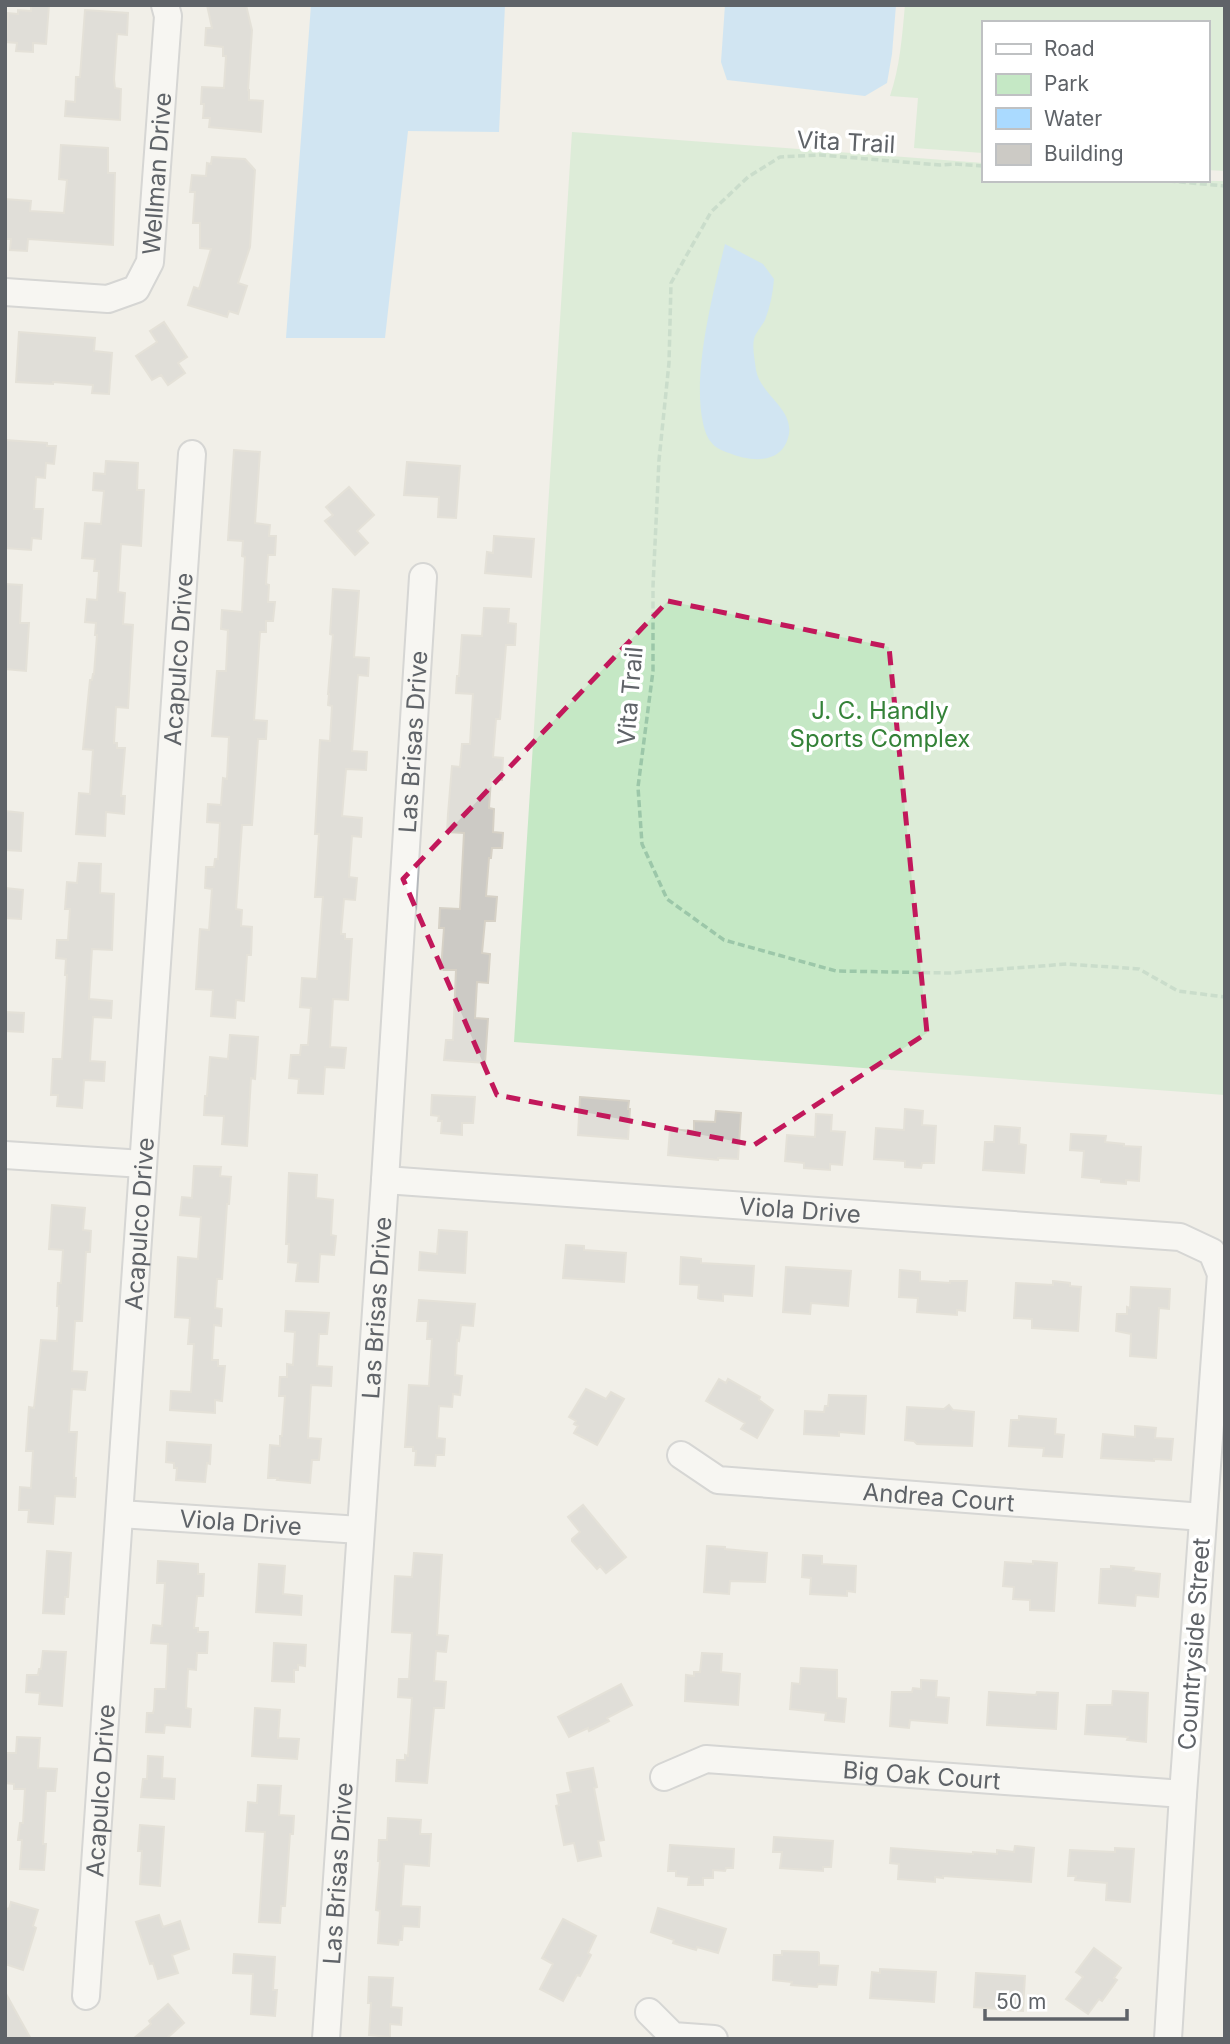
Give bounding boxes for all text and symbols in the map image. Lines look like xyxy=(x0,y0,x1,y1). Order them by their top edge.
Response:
legend xyxy=(982,21,1209,182)
text: Road xyxy=(1044,36,1095,61)
text: Park xyxy=(1044,71,1089,96)
street label: Wellman Drive xyxy=(136,91,177,256)
text: Water xyxy=(1044,106,1102,131)
street label: Vita Trail xyxy=(796,125,896,159)
text: Building xyxy=(1044,141,1124,166)
street label: Acapulco Drive xyxy=(157,572,198,747)
street label: Vita Trail xyxy=(611,646,649,746)
street label: Las Brisas Drive xyxy=(392,650,433,834)
park label: J. C. Handly Sports Complex xyxy=(790,696,970,753)
street label: Acapulco Drive xyxy=(119,1136,159,1311)
street label: Viola Drive xyxy=(738,1191,862,1229)
street label: Las Brisas Drive xyxy=(356,1216,397,1400)
street label: Andrea Court xyxy=(862,1477,1016,1517)
street label: Viola Drive xyxy=(179,1504,303,1541)
street label: Countryside Street xyxy=(1172,1537,1216,1751)
street label: Acapulco Drive xyxy=(80,1703,121,1878)
street label: Big Oak Court xyxy=(842,1755,1002,1795)
street label: Las Brisas Drive xyxy=(317,1781,358,1965)
scale bar xyxy=(985,1978,1127,2022)
text: 50 m xyxy=(996,1989,1046,2014)

